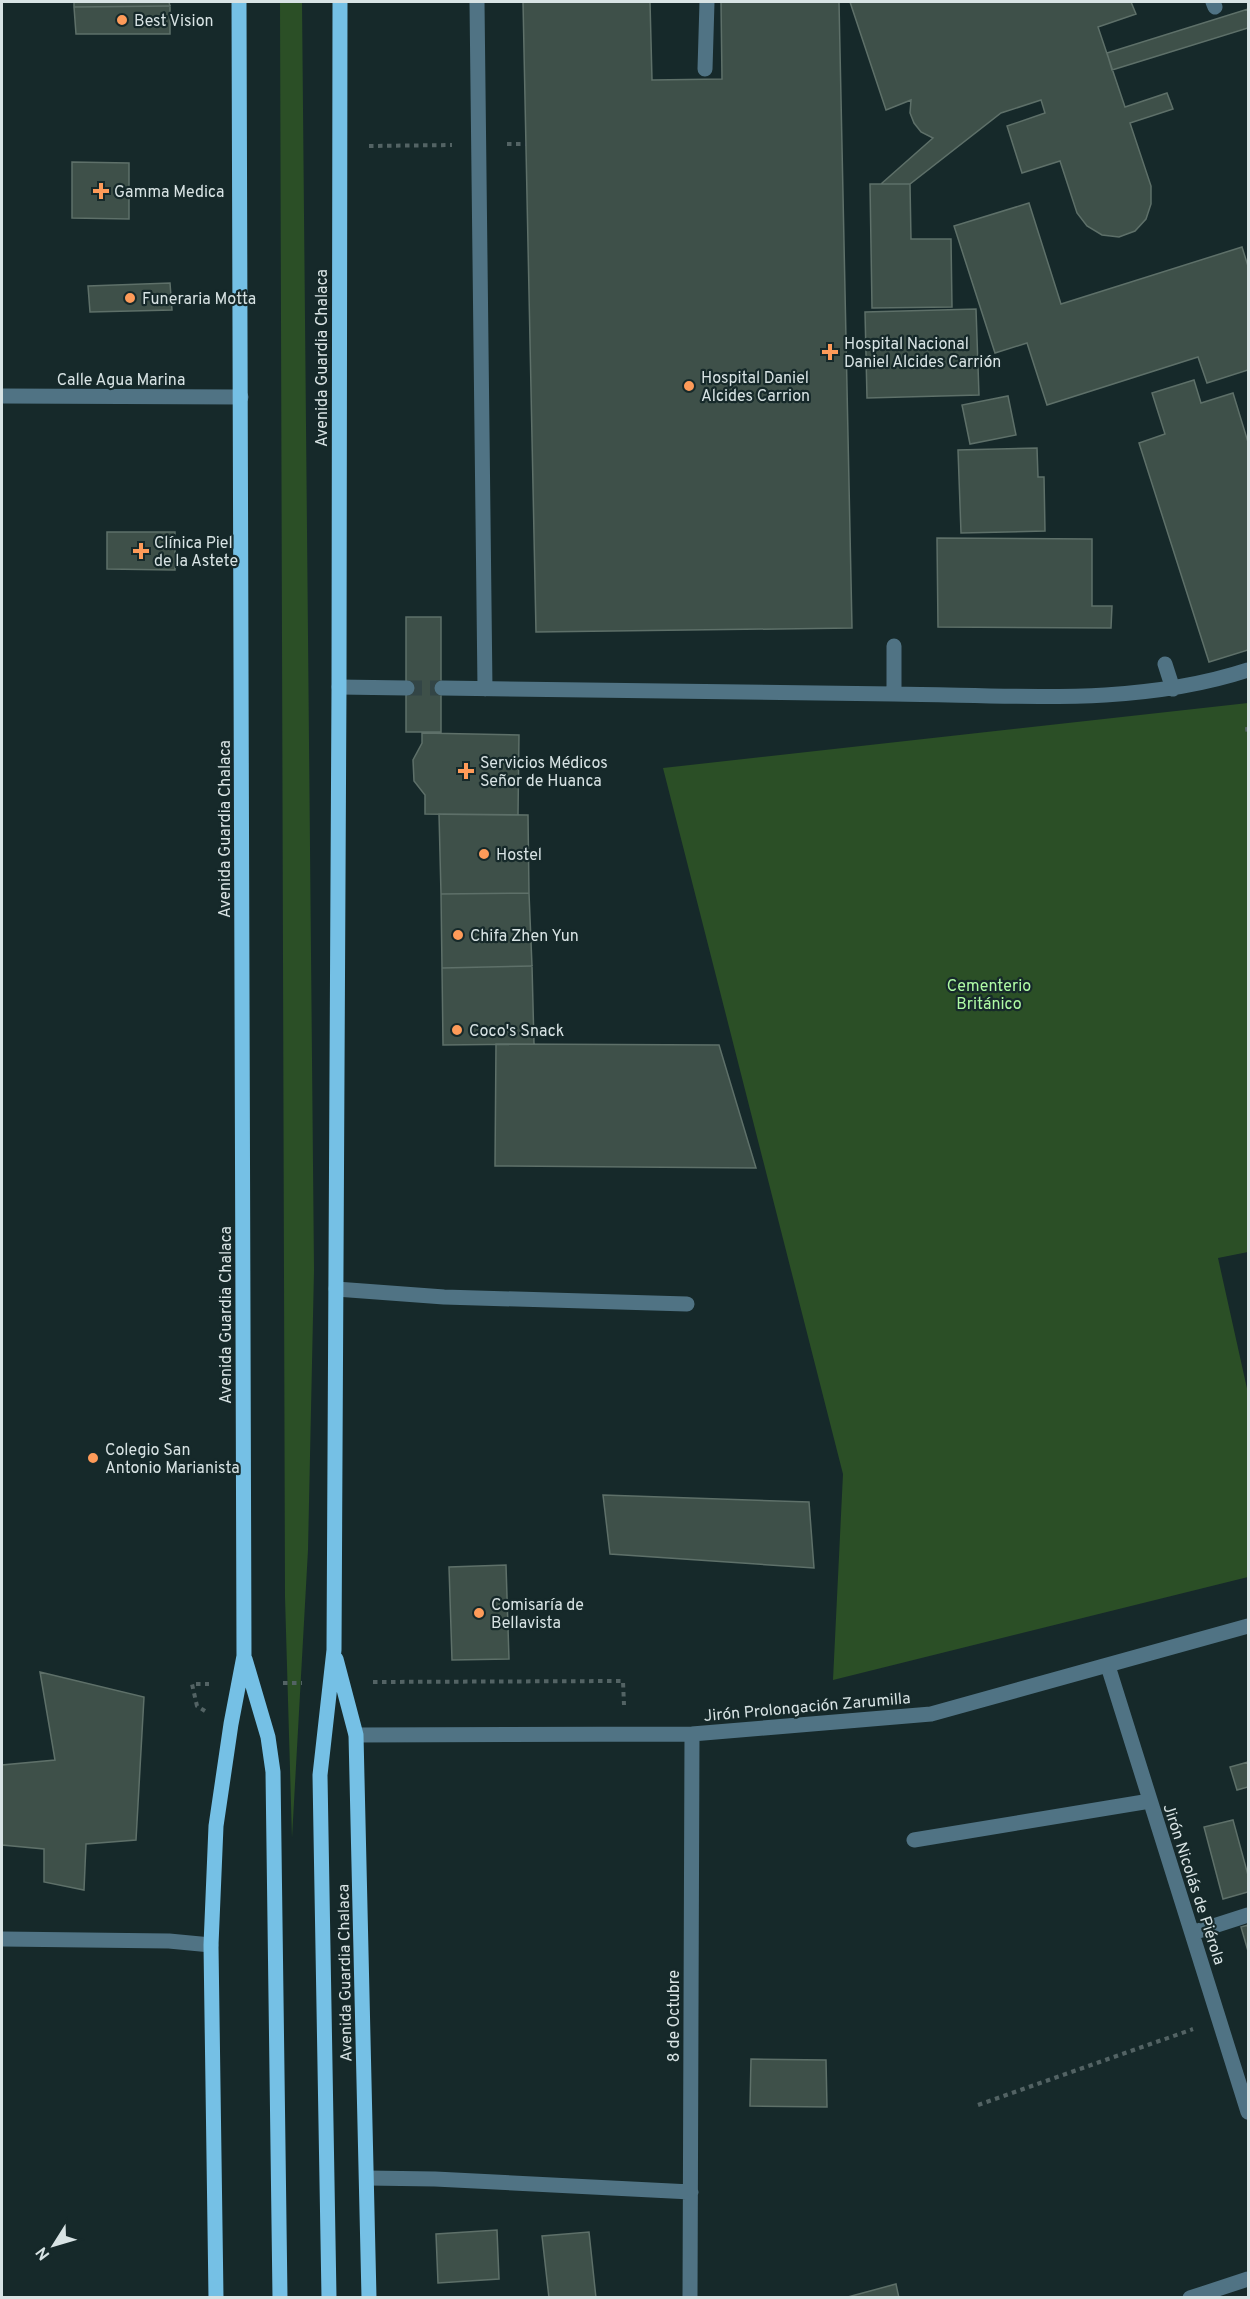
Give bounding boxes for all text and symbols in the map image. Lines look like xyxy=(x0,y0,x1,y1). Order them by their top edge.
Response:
place label: Best Vision xyxy=(134,12,214,32)
marker: Best Vision xyxy=(115,13,129,27)
marker: Gamma Medica xyxy=(92,182,110,200)
place label: Gamma Medica xyxy=(114,183,224,203)
street label: Avenida Guardia Chalaca xyxy=(313,269,333,447)
place label: Funeraria Motta xyxy=(142,290,256,310)
marker: Funeraria Motta xyxy=(123,291,137,305)
place label: Hospital Nacional Daniel Alcides Carrión xyxy=(844,335,1001,373)
marker: Hospital Nacional Daniel Alcides Carrión xyxy=(821,343,839,361)
place label: Hospital Daniel Alcides Carrion xyxy=(701,369,810,407)
street label: Calle Agua Marina xyxy=(57,371,185,391)
marker: Hospital Daniel Alcides Carrion xyxy=(682,379,696,393)
place label: Clínica Piel de la Astete xyxy=(154,534,238,572)
marker: Clínica Piel de la Astete xyxy=(132,542,150,560)
street label: Avenida Guardia Chalaca xyxy=(216,740,236,918)
place label: Servicios Médicos Señor de Huanca xyxy=(480,754,608,792)
marker: Servicios Médicos Señor de Huanca xyxy=(457,762,475,780)
place label: Hostel xyxy=(496,846,542,866)
marker: Hostel xyxy=(477,847,491,861)
place label: Chifa Zhen Yun xyxy=(470,927,579,947)
marker: Chifa Zhen Yun xyxy=(451,928,465,942)
park label: Cementerio Británico xyxy=(947,977,1031,1015)
place label: Coco's Snack xyxy=(469,1022,564,1042)
marker: Coco's Snack xyxy=(450,1023,464,1037)
street label: Avenida Guardia Chalaca xyxy=(217,1226,237,1404)
place label: Colegio San Antonio Marianista xyxy=(105,1441,240,1479)
marker: Colegio San Antonio Marianista xyxy=(86,1451,100,1465)
place label: Comisaría de Bellavista xyxy=(491,1596,584,1634)
marker: Comisaría de Bellavista xyxy=(472,1606,486,1620)
street label: Jirón Prolongación Zarumilla xyxy=(703,1689,911,1727)
street label: Jirón Nicolás de Piérola xyxy=(1158,1802,1229,1968)
street label: Avenida Guardia Chalaca xyxy=(334,1884,358,2062)
street label: 8 de Octubre xyxy=(665,1970,685,2062)
north arrow xyxy=(24,2215,84,2275)
text: N xyxy=(32,2242,55,2263)

